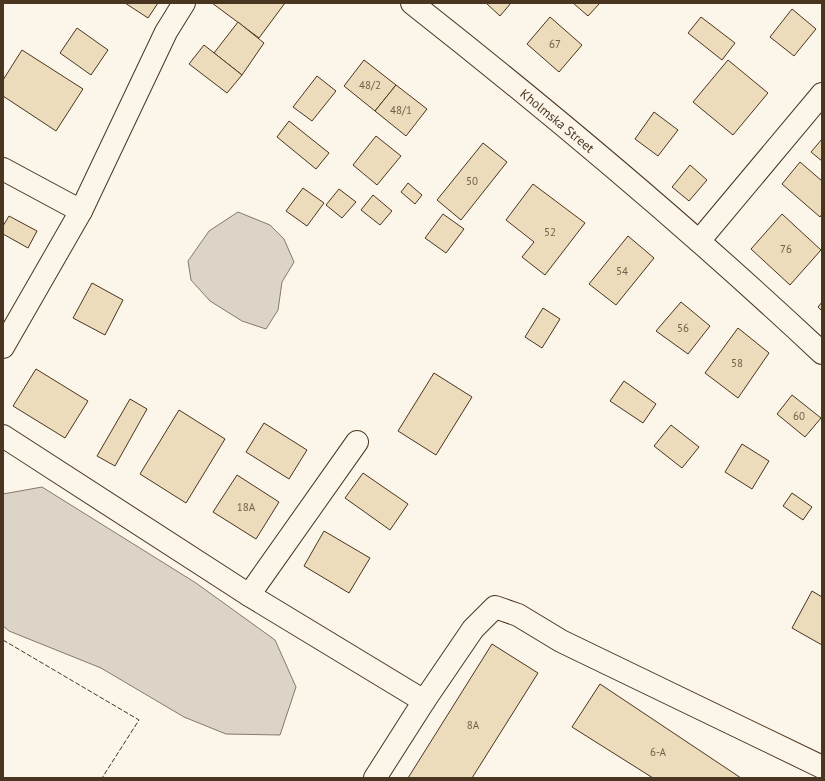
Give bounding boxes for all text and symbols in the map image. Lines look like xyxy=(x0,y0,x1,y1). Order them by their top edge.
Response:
house number: 67 xyxy=(549,37,561,51)
house number: 48/2 xyxy=(359,78,381,92)
street label: Kholmska Street xyxy=(517,85,598,157)
house number: 48/1 xyxy=(390,103,412,117)
house number: 50 xyxy=(466,174,478,188)
house number: 52 xyxy=(544,225,556,239)
house number: 76 xyxy=(780,242,792,256)
house number: 54 xyxy=(616,264,628,278)
house number: 56 xyxy=(677,321,689,335)
house number: 58 xyxy=(731,356,743,370)
house number: 60 xyxy=(793,409,805,423)
house number: 18А xyxy=(237,500,256,514)
house number: 8А xyxy=(467,718,480,732)
house number: 6-А xyxy=(650,745,667,759)

